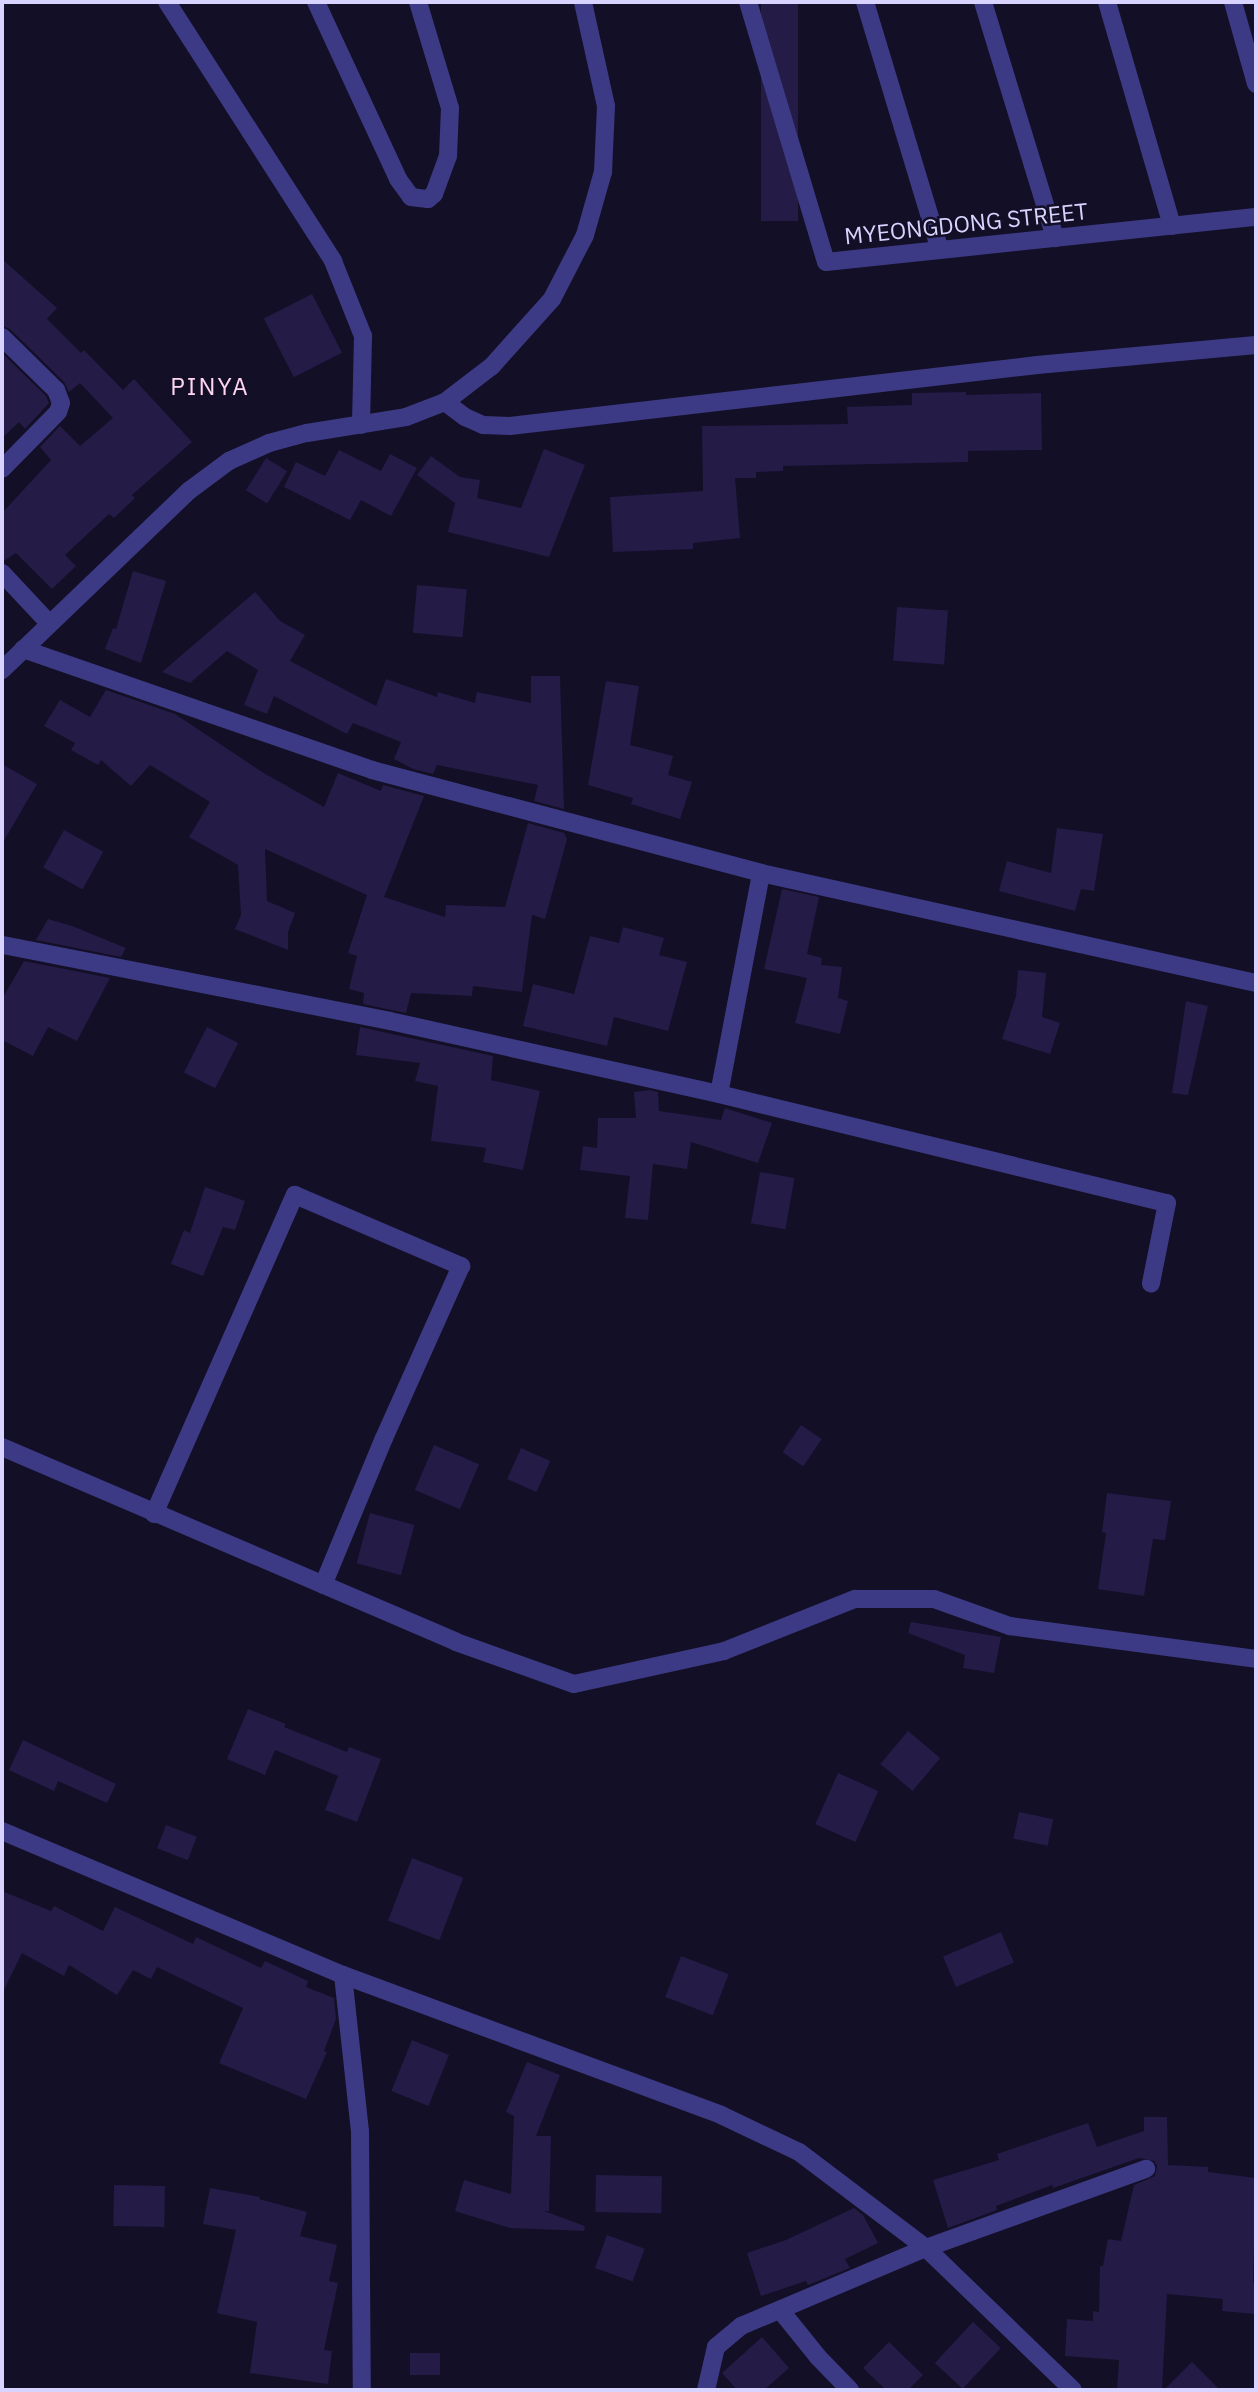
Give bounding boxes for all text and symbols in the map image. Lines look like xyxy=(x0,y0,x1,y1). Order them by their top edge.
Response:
street label: MYEONGDONG STREET xyxy=(843,196,1089,250)
district label: PINYA xyxy=(171,373,249,401)

